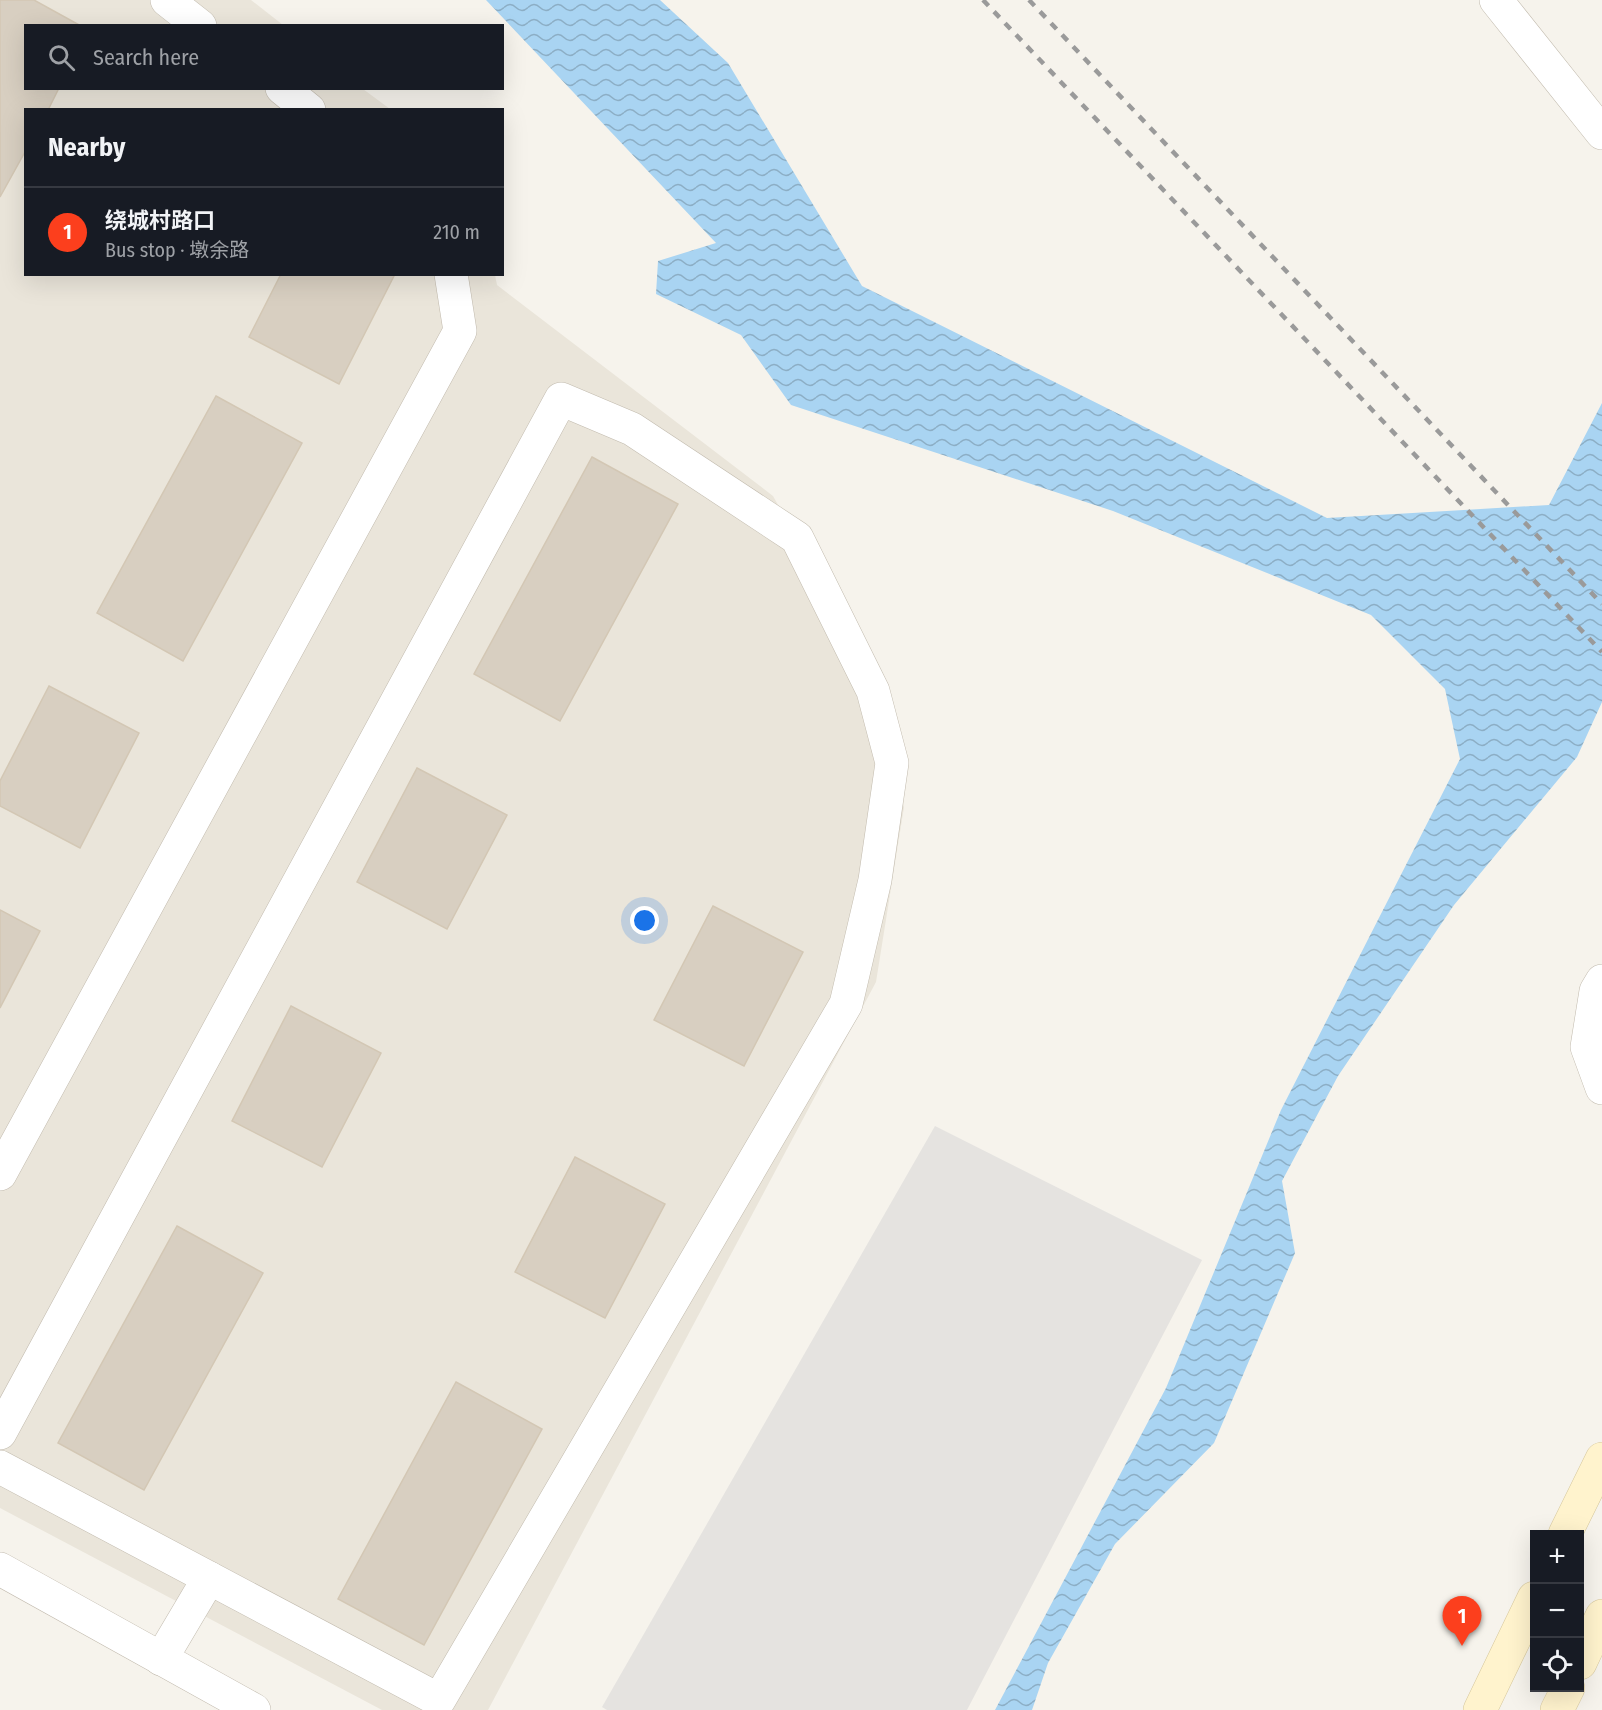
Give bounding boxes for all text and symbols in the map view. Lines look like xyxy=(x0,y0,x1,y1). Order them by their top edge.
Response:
search box xyxy=(24,24,504,90)
icon: search xyxy=(45,41,78,74)
text: Search here xyxy=(93,44,199,71)
text: Nearby xyxy=(48,132,125,163)
text: 绕城村路口 xyxy=(105,207,215,234)
text: 1 xyxy=(63,220,72,244)
text: 210 m xyxy=(433,220,480,244)
text: Bus stop · 墩余路 xyxy=(105,238,249,262)
your location xyxy=(630,906,659,935)
map controls xyxy=(1530,1530,1584,1692)
button: + xyxy=(1530,1530,1584,1584)
button: − xyxy=(1530,1584,1584,1638)
pin: 1 xyxy=(1442,1596,1482,1646)
button: locate xyxy=(1530,1638,1584,1692)

